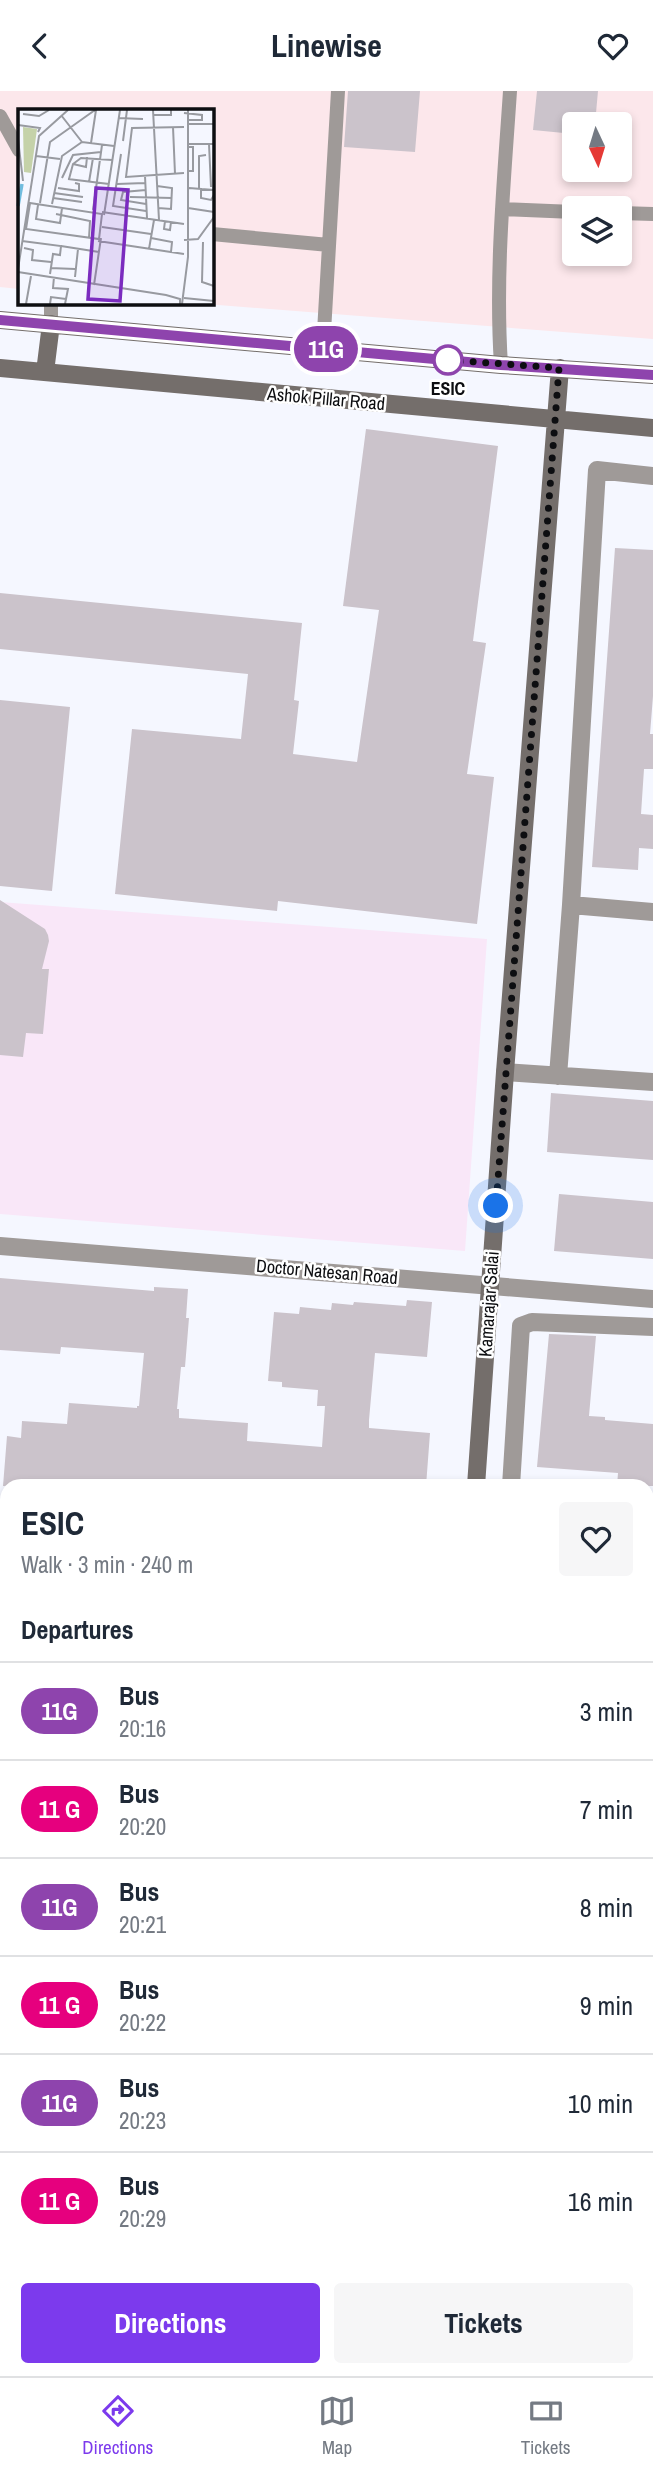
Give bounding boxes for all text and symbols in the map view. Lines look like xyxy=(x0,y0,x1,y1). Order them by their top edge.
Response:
text: Linewise xyxy=(271,24,382,67)
icon: back xyxy=(21,27,59,65)
icon: heart xyxy=(594,27,632,65)
inset map xyxy=(18,109,214,305)
north arrow xyxy=(562,112,632,182)
map controls xyxy=(562,112,632,266)
button: layers xyxy=(562,196,632,266)
line badge: 11G xyxy=(286,326,366,372)
text: 11G xyxy=(308,333,344,365)
marker: ESIC xyxy=(433,345,463,375)
place label: ESIC xyxy=(431,376,466,401)
street label: Ashok Pillar Road xyxy=(265,381,386,416)
your location xyxy=(478,1188,513,1223)
street label: Kamarajar Salai xyxy=(472,1250,505,1358)
street label: Doctor Natesan Road xyxy=(255,1253,399,1290)
text: ESIC xyxy=(21,1501,84,1545)
button: heart xyxy=(559,1502,633,1576)
text: Walk · 3 min · 240 m xyxy=(21,1549,193,1580)
text: Departures xyxy=(21,1612,134,1647)
text: Bus xyxy=(119,1678,159,1713)
text: 3 min xyxy=(580,1694,633,1729)
text: 11G xyxy=(41,1695,78,1727)
text: 20:16 xyxy=(119,1713,166,1744)
text: Bus xyxy=(119,1776,159,1811)
text: 7 min xyxy=(580,1792,633,1827)
text: 11 G xyxy=(39,1793,80,1825)
text: 20:20 xyxy=(119,1811,166,1842)
text: Bus xyxy=(119,1874,159,1909)
text: 8 min xyxy=(580,1890,633,1925)
text: 11G xyxy=(41,1891,78,1923)
text: 20:21 xyxy=(119,1909,166,1940)
text: Bus xyxy=(119,1972,159,2007)
text: 9 min xyxy=(580,1988,633,2023)
text: 11 G xyxy=(39,1989,80,2021)
text: 20:22 xyxy=(119,2007,166,2038)
text: Bus xyxy=(119,2070,159,2105)
text: 10 min xyxy=(568,2086,633,2121)
text: 11G xyxy=(41,2087,78,2119)
text: 20:23 xyxy=(119,2105,166,2136)
text: Bus xyxy=(119,2168,159,2203)
text: 16 min xyxy=(568,2184,633,2219)
text: 11 G xyxy=(39,2185,80,2217)
text: 20:29 xyxy=(119,2203,166,2234)
button: Directions xyxy=(21,2283,320,2363)
button: Tickets xyxy=(334,2283,633,2363)
tab: Directions xyxy=(82,2392,153,2460)
tab: Map xyxy=(318,2392,356,2460)
tab: Tickets xyxy=(521,2392,571,2460)

